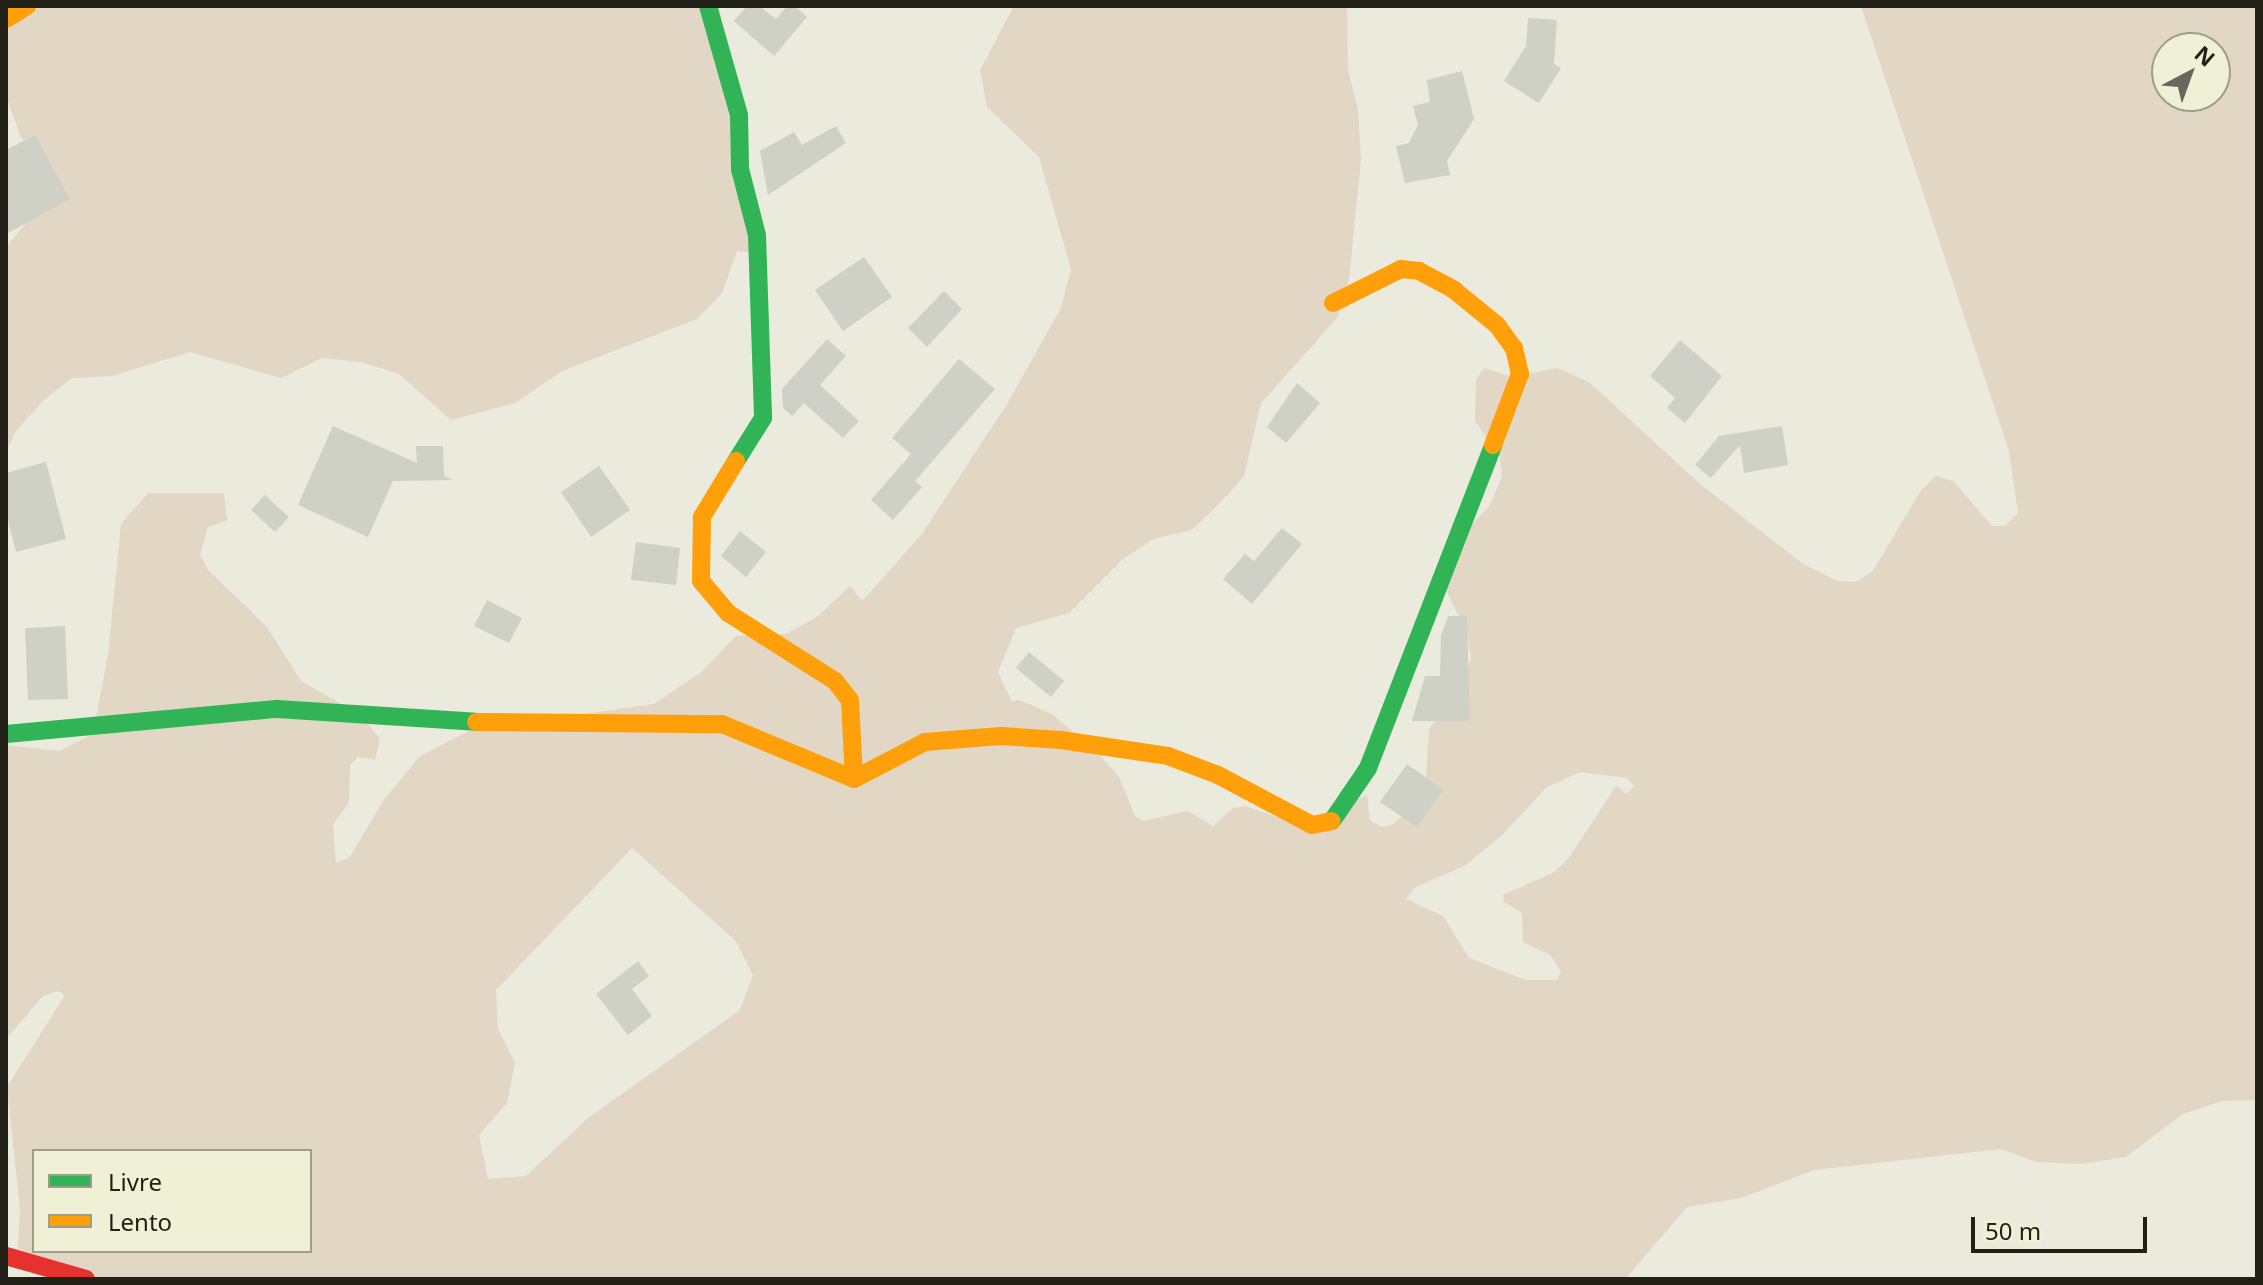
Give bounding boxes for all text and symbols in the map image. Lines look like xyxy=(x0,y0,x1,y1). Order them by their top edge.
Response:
north arrow xyxy=(2151,32,2231,112)
text: N xyxy=(2189,38,2222,73)
legend xyxy=(32,1149,312,1253)
text: Livre xyxy=(108,1165,162,1198)
scale bar xyxy=(1975,1201,2151,1251)
text: Lento xyxy=(108,1205,172,1238)
text: 50 m xyxy=(1985,1214,2041,1247)

